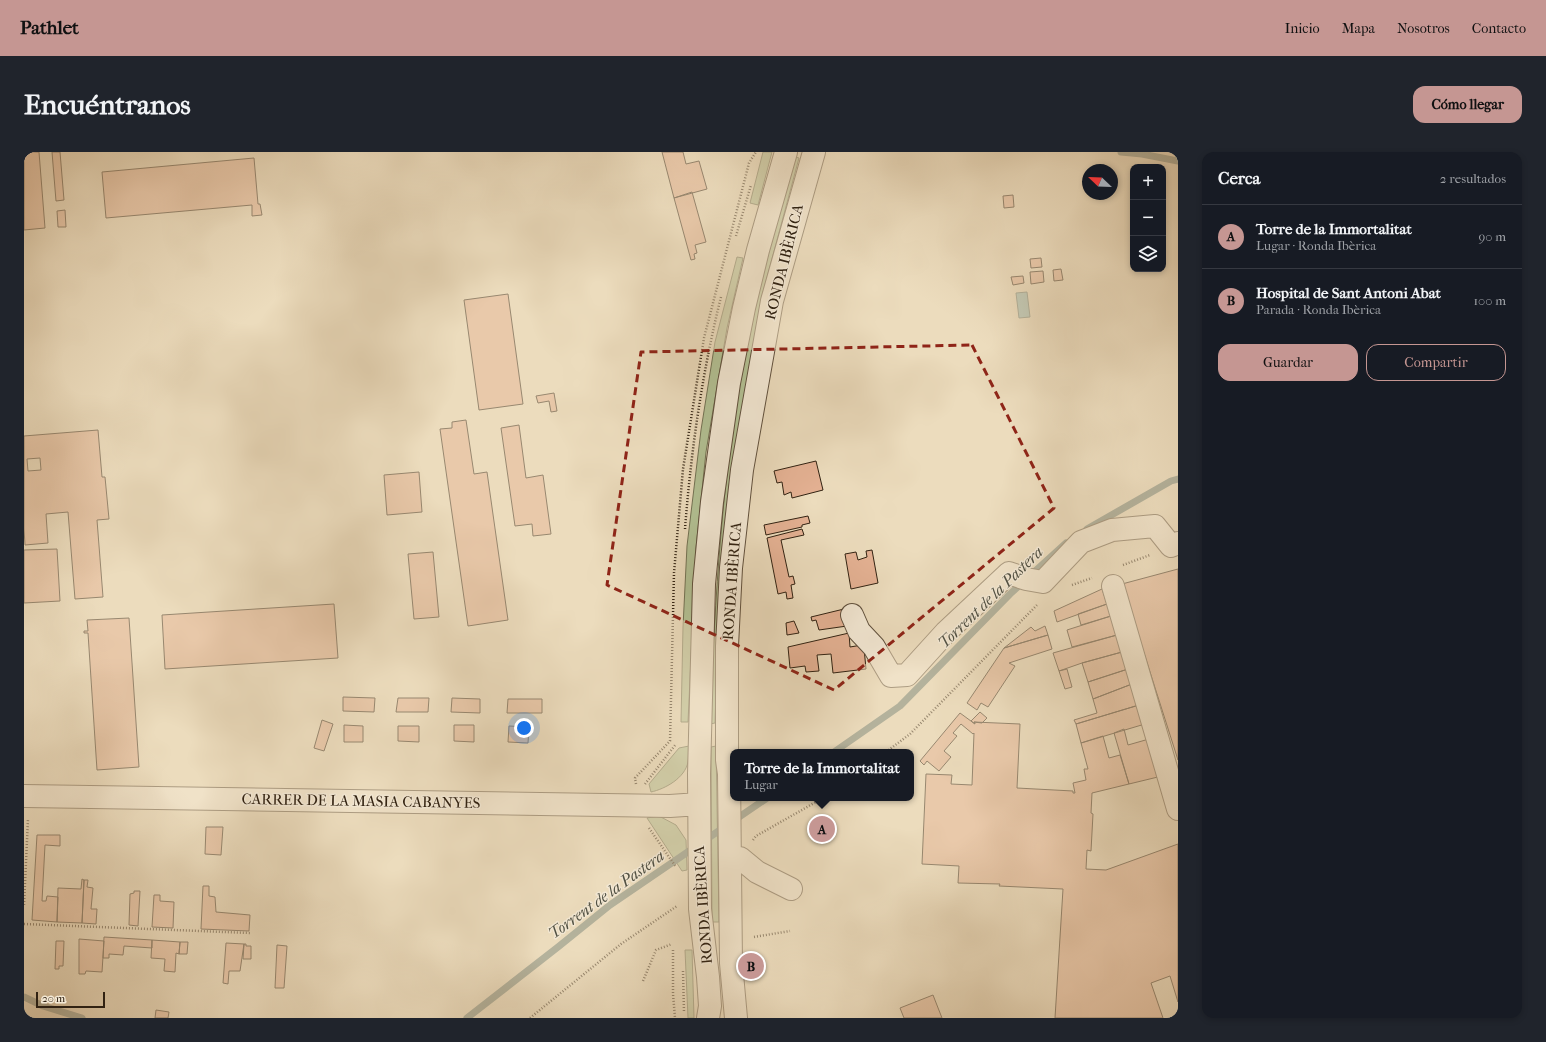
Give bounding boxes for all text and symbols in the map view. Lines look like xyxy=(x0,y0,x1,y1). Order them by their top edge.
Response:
text: Pathlet xyxy=(20,17,79,39)
text: Inicio xyxy=(1285,20,1320,37)
text: Mapa xyxy=(1342,20,1375,37)
text: Nosotros xyxy=(1397,20,1450,37)
text: Contacto xyxy=(1472,20,1526,37)
button: Cómo llegar xyxy=(1413,86,1522,123)
text: Encuéntranos xyxy=(24,88,191,121)
north arrow xyxy=(1082,164,1118,200)
map controls xyxy=(1130,164,1166,272)
button: + xyxy=(1130,164,1166,200)
text: Cerca xyxy=(1218,168,1260,188)
text: 2 resultados xyxy=(1440,171,1506,186)
button: − xyxy=(1130,200,1166,236)
street label: RONDA IBÈRICA xyxy=(761,202,807,322)
text: Torre de la Immortalitat xyxy=(1256,220,1412,238)
text: A xyxy=(1227,229,1235,244)
text: 90 m xyxy=(1478,229,1506,244)
button: layers xyxy=(1130,236,1166,272)
text: Lugar · Ronda Ibèrica xyxy=(1256,238,1376,253)
text: Hospital de Sant Antoni Abat xyxy=(1256,284,1441,302)
text: B xyxy=(1227,293,1235,308)
text: 100 m xyxy=(1473,293,1506,308)
text: Parada · Ronda Ibèrica xyxy=(1256,302,1381,317)
button: Guardar xyxy=(1218,344,1358,381)
button: Compartir xyxy=(1366,344,1506,381)
street label: RONDA IBÈRICA xyxy=(719,521,745,641)
water label: Torrent de la Pastera xyxy=(934,542,1047,652)
your location xyxy=(514,718,534,738)
popup xyxy=(730,749,914,801)
text: Torre de la Immortalitat xyxy=(744,759,900,777)
text: Lugar xyxy=(744,777,778,792)
street label: CARRER DE LA MASIA CABANYES xyxy=(241,790,481,812)
pin: A xyxy=(809,814,835,844)
street label: RONDA IBÈRICA xyxy=(690,845,716,965)
water label: Torrent de la Pastera xyxy=(545,846,668,943)
pin: B xyxy=(738,951,764,981)
scale bar xyxy=(36,990,105,1009)
text: 20 m xyxy=(42,992,65,1005)

